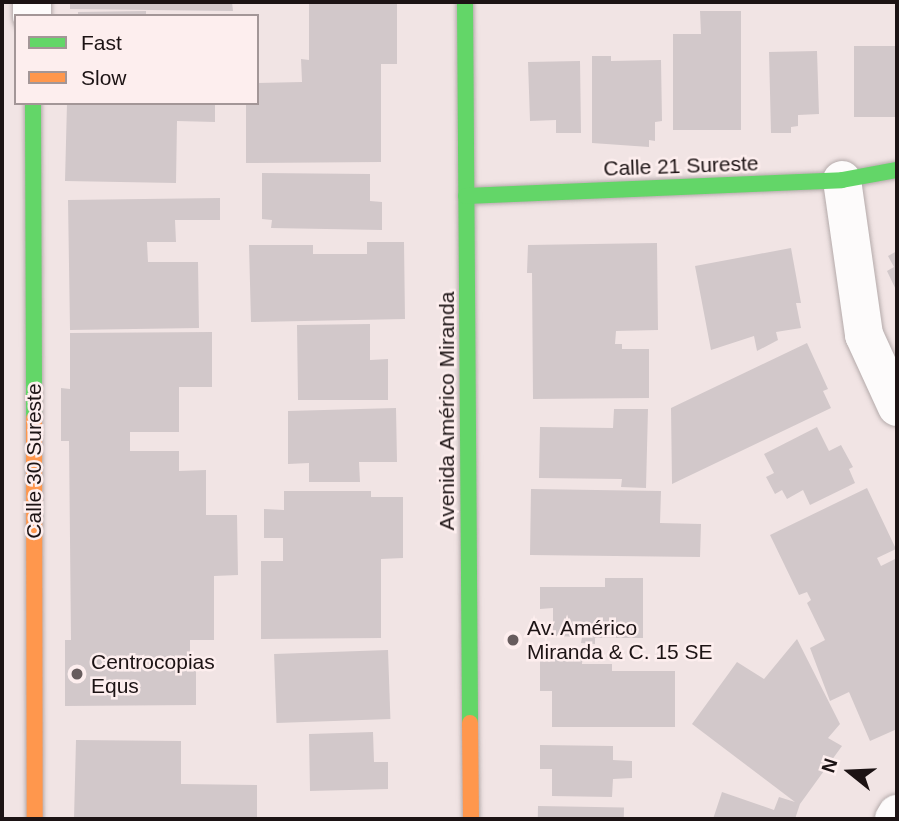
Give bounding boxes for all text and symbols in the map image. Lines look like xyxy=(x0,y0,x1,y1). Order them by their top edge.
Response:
legend xyxy=(14,14,259,105)
text: Fast xyxy=(81,31,122,54)
text: Slow xyxy=(81,66,127,89)
street label: Calle 21 Sureste xyxy=(603,151,759,181)
street label: Avenida Américo Miranda xyxy=(434,291,460,531)
street label: Calle 30 Sureste xyxy=(21,383,47,539)
place label: Av. Américo Miranda & C. 15 SE xyxy=(527,615,713,665)
marker: Av. Américo Miranda & C. 15 SE xyxy=(505,632,521,648)
place label: Centrocopias Equs xyxy=(91,649,215,699)
marker: Centrocopias Equs xyxy=(69,666,85,682)
north arrow xyxy=(815,737,885,807)
text: N xyxy=(817,756,842,775)

